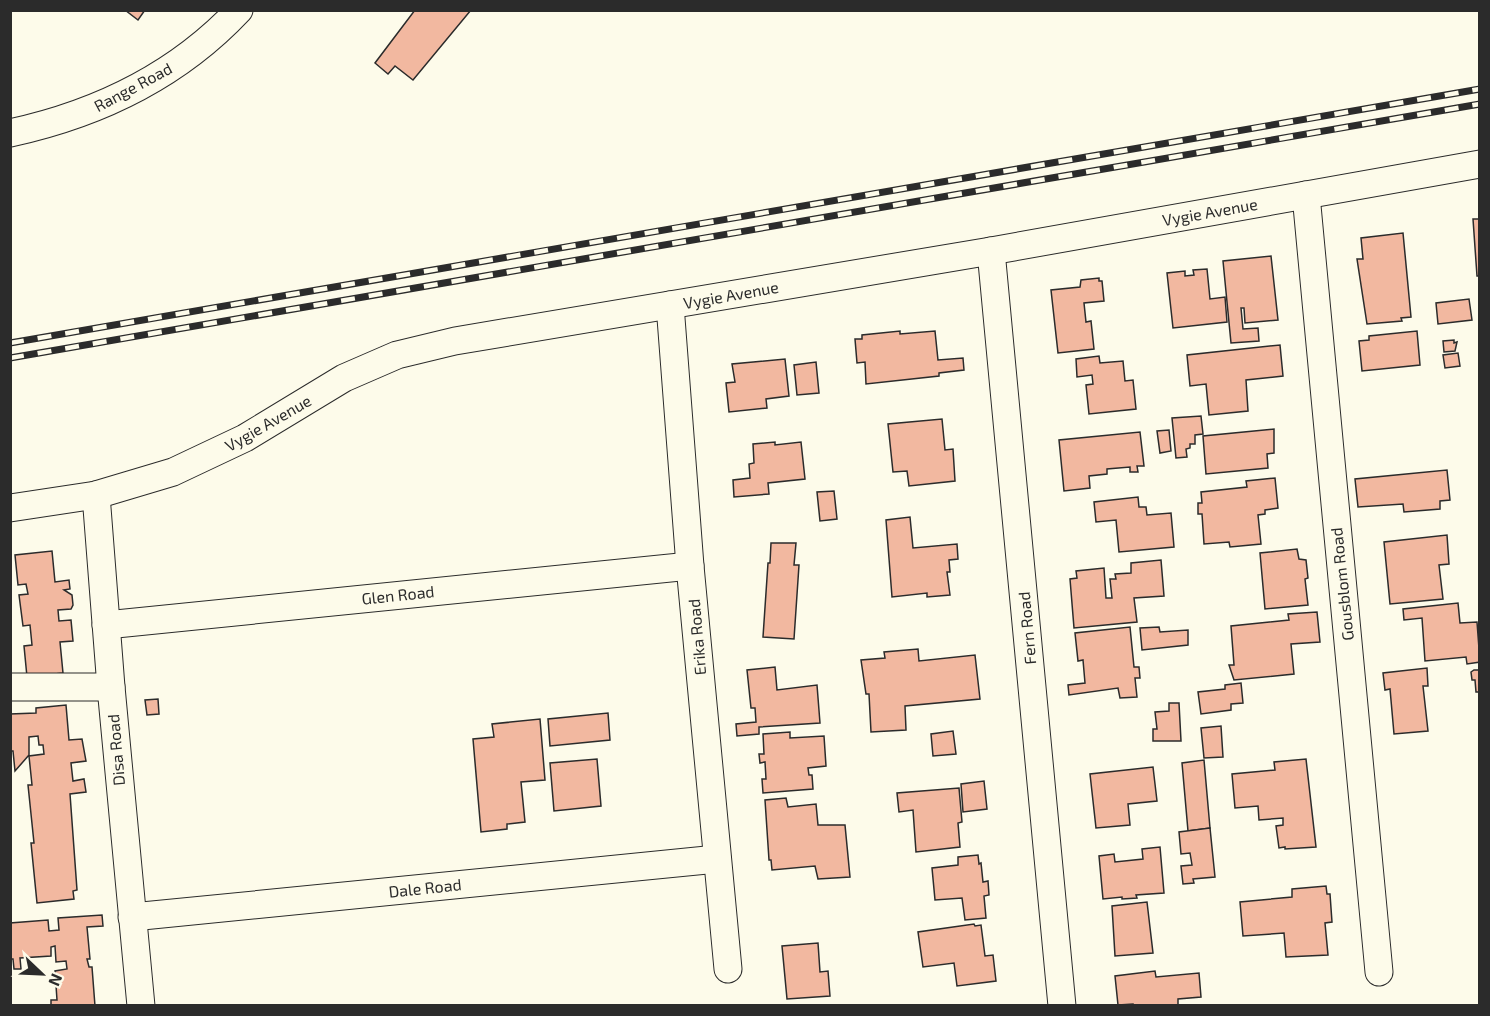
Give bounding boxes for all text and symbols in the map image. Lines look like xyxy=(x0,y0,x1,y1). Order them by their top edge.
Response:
street label: Range Road xyxy=(90,58,175,115)
street label: Vygie Avenue xyxy=(1161,194,1259,229)
street label: Vygie Avenue xyxy=(682,277,780,312)
street label: Vygie Avenue xyxy=(221,390,314,455)
street label: Gousblom Road xyxy=(1326,526,1357,642)
street label: Glen Road xyxy=(361,581,435,608)
street label: Fern Road xyxy=(1014,591,1039,665)
street label: Erika Road xyxy=(684,598,709,676)
street label: Disa Road xyxy=(103,713,128,787)
street label: Dale Road xyxy=(388,874,462,901)
north arrow xyxy=(12,944,72,1004)
text: N xyxy=(45,971,67,989)

